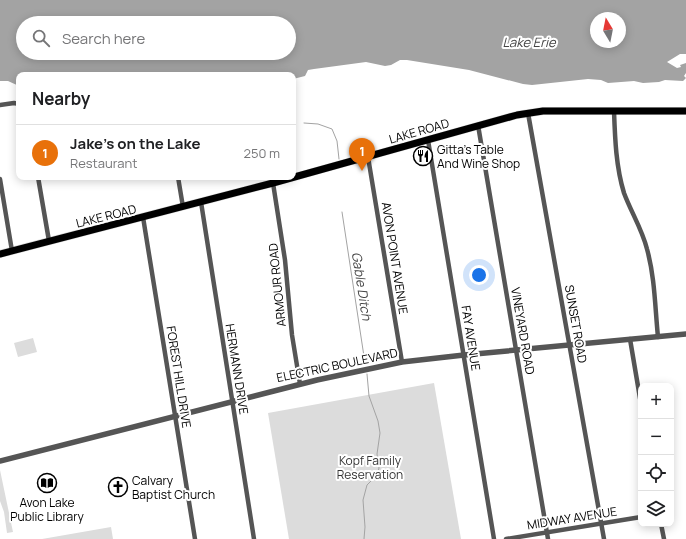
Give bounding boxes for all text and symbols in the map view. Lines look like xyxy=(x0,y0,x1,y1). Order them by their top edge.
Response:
north arrow xyxy=(590,12,626,48)
search box xyxy=(16,16,296,60)
icon: search xyxy=(30,27,52,49)
text: Search here xyxy=(62,28,145,49)
water label: Lake Erie xyxy=(502,33,557,51)
text: Nearby xyxy=(32,87,90,110)
street label: LAKE ROAD xyxy=(387,114,451,148)
text: Jake's on the Lake xyxy=(70,133,200,154)
pin: 1 xyxy=(349,138,375,171)
place label: Gitta's Table And Wine Shop xyxy=(437,141,520,172)
text: 1 xyxy=(42,144,48,162)
text: 250 m xyxy=(244,144,280,162)
restaurant icon: Gitta's Table And Wine Shop xyxy=(412,145,434,167)
text: Restaurant xyxy=(70,154,137,172)
street label: LAKE ROAD xyxy=(74,200,138,232)
street label: AVON POINT AVENUE xyxy=(378,201,412,316)
street label: ARMOUR ROAD xyxy=(264,242,290,328)
water label: Gable Ditch xyxy=(348,251,376,323)
your location xyxy=(469,265,489,285)
street label: SUNSET ROAD xyxy=(561,284,591,364)
street label: VINEYARD ROAD xyxy=(507,286,539,376)
street label: FAY AVENUE xyxy=(457,304,485,372)
street label: HERMANN DRIVE xyxy=(221,322,253,416)
street label: FOREST HILL DRIVE xyxy=(163,325,195,429)
street label: ELECTRIC BOULEVARD xyxy=(275,344,399,386)
map controls xyxy=(638,383,674,527)
button: + xyxy=(638,383,674,419)
button: − xyxy=(638,419,674,455)
park label: Kopf Family Reservation xyxy=(337,452,403,483)
button: locate xyxy=(638,455,674,491)
library icon: Avon Lake Public Library xyxy=(36,472,58,494)
place label: Calvary Baptist Church xyxy=(132,472,215,503)
church icon: Calvary Baptist Church xyxy=(107,476,129,498)
button: layers xyxy=(638,491,674,527)
place label: Avon Lake Public Library xyxy=(10,494,84,525)
street label: MIDWAY AVENUE xyxy=(526,502,618,533)

